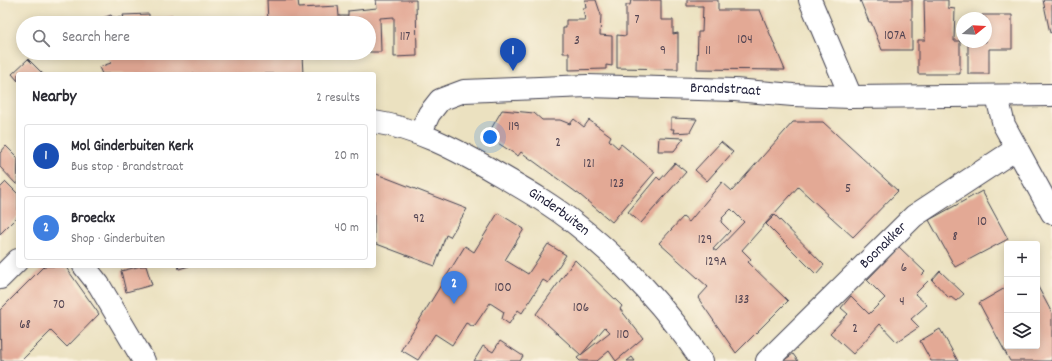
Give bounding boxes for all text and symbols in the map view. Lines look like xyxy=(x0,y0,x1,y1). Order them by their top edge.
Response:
house number: 7 xyxy=(635,11,640,30)
north arrow xyxy=(956,12,992,48)
search box xyxy=(16,16,376,60)
icon: search xyxy=(30,27,52,49)
text: Search here xyxy=(62,27,130,49)
house number: 107A xyxy=(884,27,906,46)
house number: 117 xyxy=(400,28,410,47)
house number: 104 xyxy=(737,31,753,50)
house number: 3 xyxy=(574,32,580,51)
pin: 1 xyxy=(500,38,526,71)
house number: 9 xyxy=(660,42,666,61)
house number: 11 xyxy=(705,42,711,61)
street label: Brandstraat xyxy=(690,78,762,103)
text: Nearby xyxy=(32,86,76,110)
text: 2 results xyxy=(316,89,360,108)
house number: 119 xyxy=(508,118,520,137)
your location xyxy=(480,127,500,147)
house number: 2 xyxy=(555,134,561,153)
text: Mol Ginderbuiten Kerk xyxy=(71,136,193,158)
text: 1 xyxy=(45,147,47,166)
text: 20 m xyxy=(334,147,359,166)
house number: 121 xyxy=(583,155,595,174)
text: Bus stop · Brandstraat xyxy=(71,158,183,177)
house number: 123 xyxy=(610,175,624,194)
house number: 5 xyxy=(845,180,851,199)
street label: Ginderbuiten xyxy=(523,183,594,242)
text: Broeckx xyxy=(71,208,115,230)
house number: 92 xyxy=(413,210,425,229)
house number: 10 xyxy=(977,213,987,232)
street label: Boonakker xyxy=(855,217,913,274)
text: 2 xyxy=(43,219,49,238)
text: 40 m xyxy=(335,219,359,238)
house number: 8 xyxy=(952,228,958,247)
text: Shop · Ginderbuiten xyxy=(71,230,165,249)
house number: 129 xyxy=(698,231,712,250)
map controls xyxy=(1004,241,1040,349)
button: + xyxy=(1004,241,1040,277)
house number: 129A xyxy=(705,253,727,272)
house number: 6 xyxy=(901,259,907,278)
pin: 2 xyxy=(441,271,467,304)
button: − xyxy=(1004,277,1040,313)
house number: 100 xyxy=(494,279,512,298)
house number: 133 xyxy=(735,291,749,310)
house number: 4 xyxy=(899,293,905,312)
house number: 70 xyxy=(53,296,65,315)
house number: 106 xyxy=(573,299,589,318)
button: layers xyxy=(1004,313,1040,349)
house number: 68 xyxy=(19,316,31,335)
house number: 2 xyxy=(852,320,858,339)
house number: 110 xyxy=(617,326,629,345)

